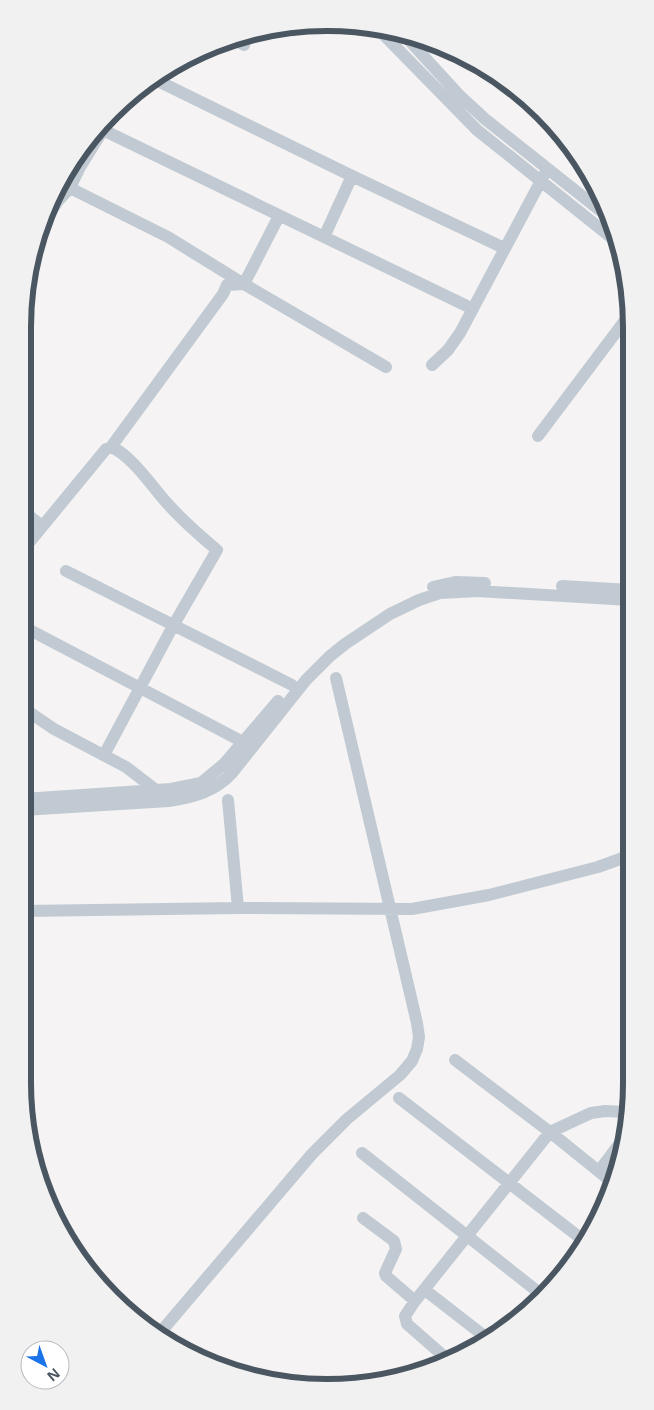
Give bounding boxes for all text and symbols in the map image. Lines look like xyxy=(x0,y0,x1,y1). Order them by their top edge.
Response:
north arrow xyxy=(20,1340,70,1390)
text: N xyxy=(43,1364,64,1386)

